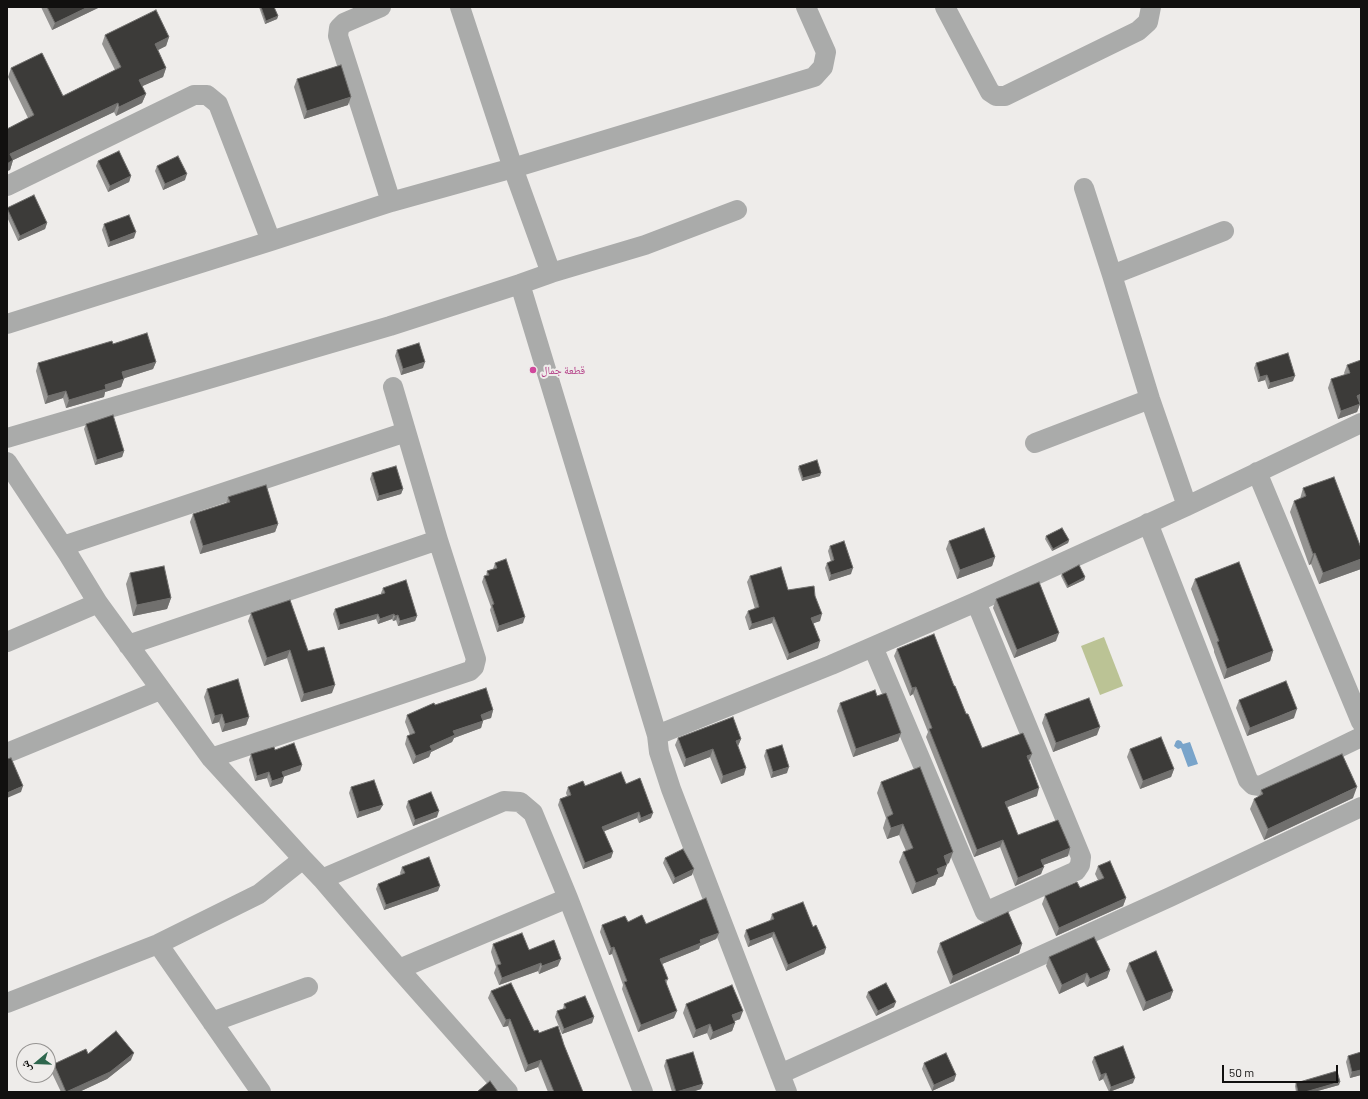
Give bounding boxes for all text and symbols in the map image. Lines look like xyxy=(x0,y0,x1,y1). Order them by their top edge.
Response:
place label: قطعة جمال xyxy=(541,363,585,377)
marker: قطعة جمال xyxy=(528,365,538,375)
north arrow xyxy=(16,1043,56,1083)
scale bar xyxy=(1224,1057,1340,1083)
text: ش xyxy=(17,1059,33,1074)
text: 50 m xyxy=(1229,1065,1254,1079)

